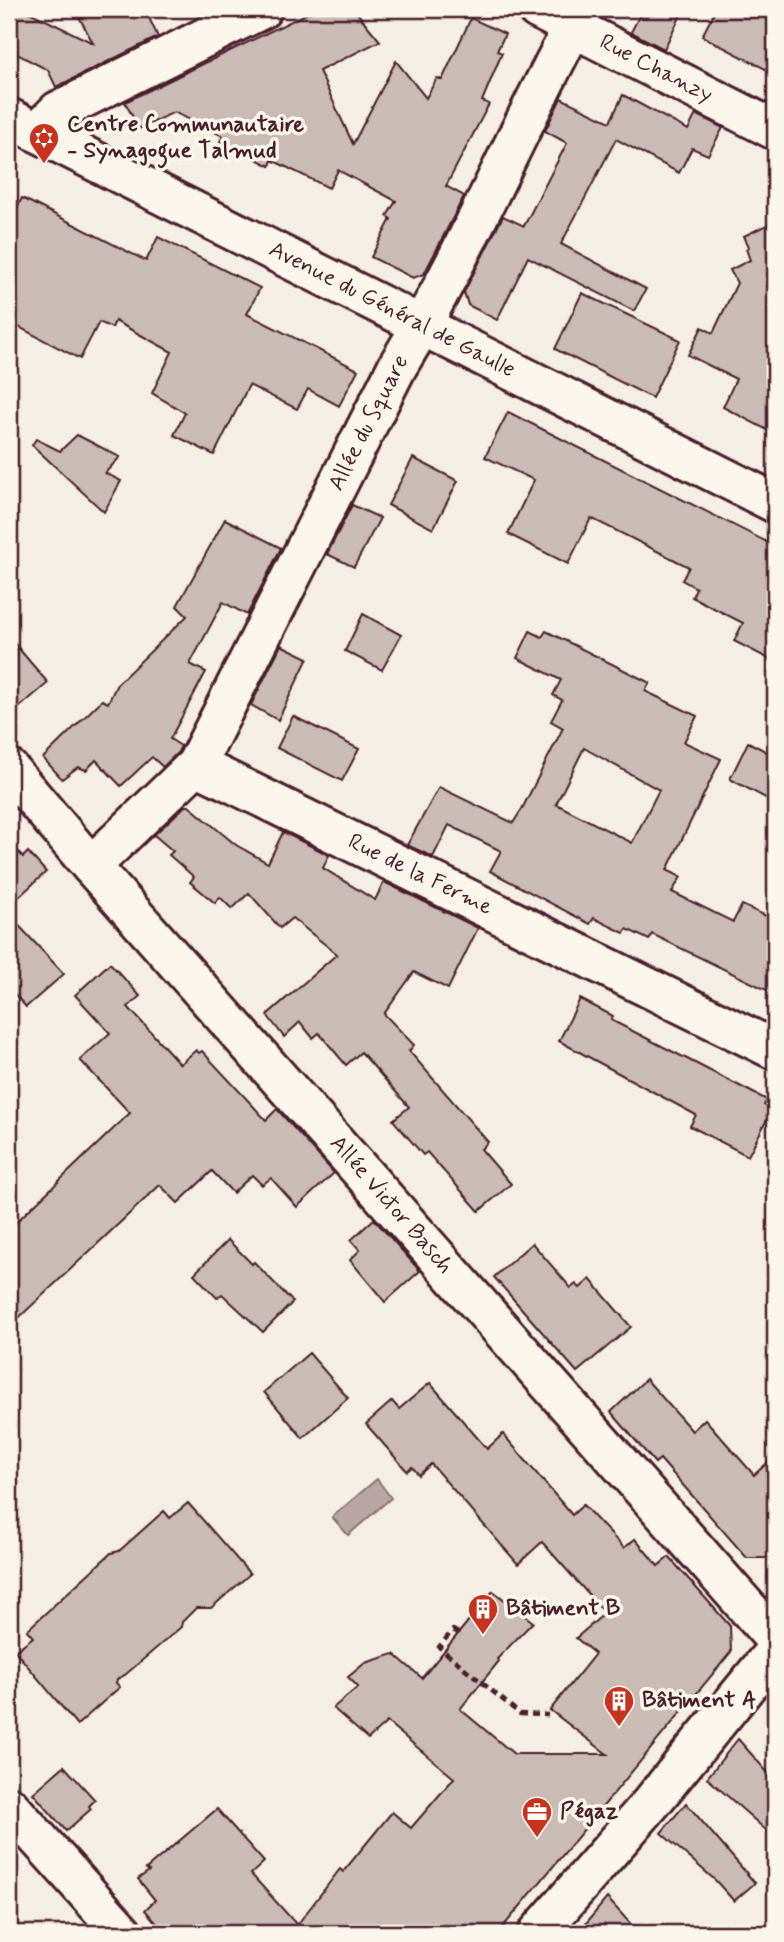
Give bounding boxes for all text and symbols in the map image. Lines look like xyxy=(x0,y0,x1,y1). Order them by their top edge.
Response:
street label: Rue Chanzy xyxy=(594,28,718,110)
place label: Centre Communautaire - Synagogue Talmud xyxy=(67,110,304,169)
synagogue icon: Centre Communautaire - Synagogue Talmud xyxy=(27,121,61,165)
street label: Avenue du Général de Gaulle xyxy=(264,235,520,385)
street label: Allée du Square xyxy=(322,350,416,496)
street label: Rue de la Ferme xyxy=(343,827,497,923)
street label: Allée Victor Basch xyxy=(323,1129,459,1281)
building icon: Bâtiment B xyxy=(466,1592,500,1636)
place label: Bâtiment B xyxy=(506,1594,621,1624)
building icon: Bâtiment A xyxy=(602,1684,636,1728)
place label: Bâtiment A xyxy=(642,1686,756,1716)
office icon: Pégaz xyxy=(520,1795,554,1839)
place label: Pégaz xyxy=(560,1797,619,1827)

